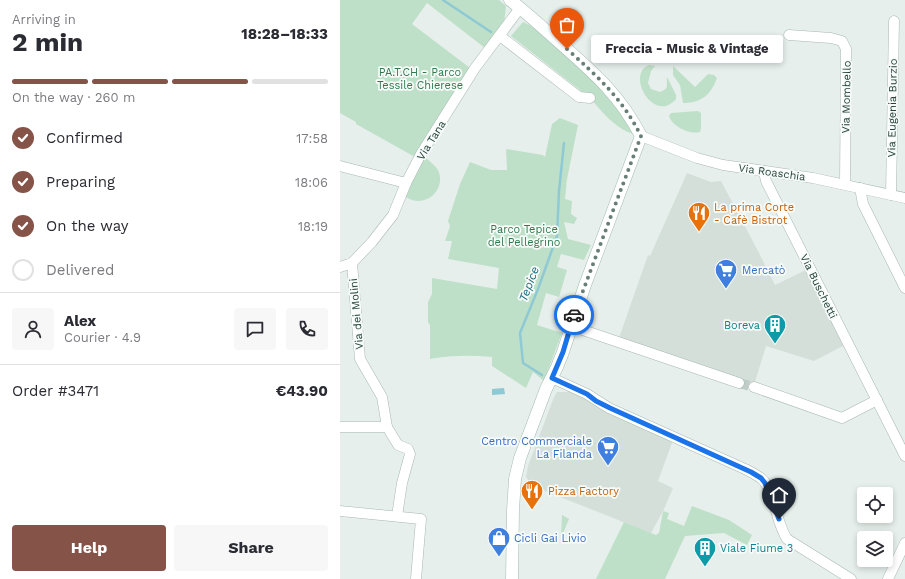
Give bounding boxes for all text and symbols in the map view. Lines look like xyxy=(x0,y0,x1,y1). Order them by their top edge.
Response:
pin xyxy=(550,8,584,49)
text: Arriving in xyxy=(12,12,76,27)
icon: bag xyxy=(556,14,578,36)
text: 18:28–18:33 xyxy=(241,25,328,43)
text: 2 min xyxy=(12,27,83,57)
callout: Freccia - Music & Vintage xyxy=(591,35,783,63)
text: Freccia - Music & Vintage xyxy=(605,41,769,56)
street label: Via Eugenia Burzio xyxy=(885,58,900,158)
street label: Via Mombello xyxy=(839,61,854,133)
park label: PA.T.CH - Parco Tessile Chierese xyxy=(377,66,463,92)
text: On the way · 260 m xyxy=(12,90,135,105)
street label: Via Tana xyxy=(414,118,449,162)
icon: check xyxy=(12,127,34,149)
text: Confirmed xyxy=(46,129,123,147)
text: 17:58 xyxy=(296,131,328,146)
street label: Via Roaschia xyxy=(738,161,806,184)
icon: check xyxy=(12,171,34,193)
text: Preparing xyxy=(46,173,115,191)
text: 18:06 xyxy=(295,175,328,190)
restaurant icon: La prima Corte - Cafè Bistrot xyxy=(686,200,712,233)
place label: La prima Corte - Cafè Bistrot xyxy=(714,201,794,227)
icon: check xyxy=(12,215,34,237)
text: On the way xyxy=(46,217,128,235)
text: 18:19 xyxy=(298,219,328,234)
park label: Parco Tepice del Pellegrino xyxy=(488,223,560,249)
street label: Via Buschetti xyxy=(797,252,840,321)
supermarket icon: Mercatò xyxy=(713,257,739,290)
text: Delivered xyxy=(46,261,114,279)
water label: Tepice xyxy=(516,264,542,304)
place label: Mercatò xyxy=(742,264,785,277)
street label: Via dei Molini xyxy=(347,278,366,350)
courier xyxy=(554,295,594,335)
icon: car xyxy=(563,304,585,326)
button: person xyxy=(12,308,54,350)
button: chat xyxy=(234,308,276,350)
button: phone xyxy=(286,308,328,350)
text: Alex xyxy=(64,312,96,330)
building icon: Boreva xyxy=(762,312,788,345)
place label: Boreva xyxy=(724,319,760,332)
text: Courier · 4.9 xyxy=(64,330,141,345)
text: Order #3471 xyxy=(12,382,99,400)
text: €43.90 xyxy=(276,382,328,400)
supermarket icon: Centro Commerciale La Filanda xyxy=(595,434,621,467)
place label: Centro Commerciale La Filanda xyxy=(481,435,592,461)
restaurant icon: Pizza Factory xyxy=(519,478,545,511)
pin xyxy=(762,478,796,519)
icon: home xyxy=(768,484,790,506)
place label: Pizza Factory xyxy=(548,485,619,498)
map controls xyxy=(857,487,893,567)
button: locate xyxy=(857,487,893,523)
button: Help xyxy=(12,525,166,571)
button: Share xyxy=(174,525,328,571)
shop icon: Cicli Gai Livio xyxy=(486,525,512,558)
button: layers xyxy=(857,531,893,567)
place label: Cicli Gai Livio xyxy=(514,532,586,545)
building icon: Viale Fiume 3 xyxy=(692,535,718,568)
place label: Viale Fiume 3 xyxy=(720,542,793,555)

